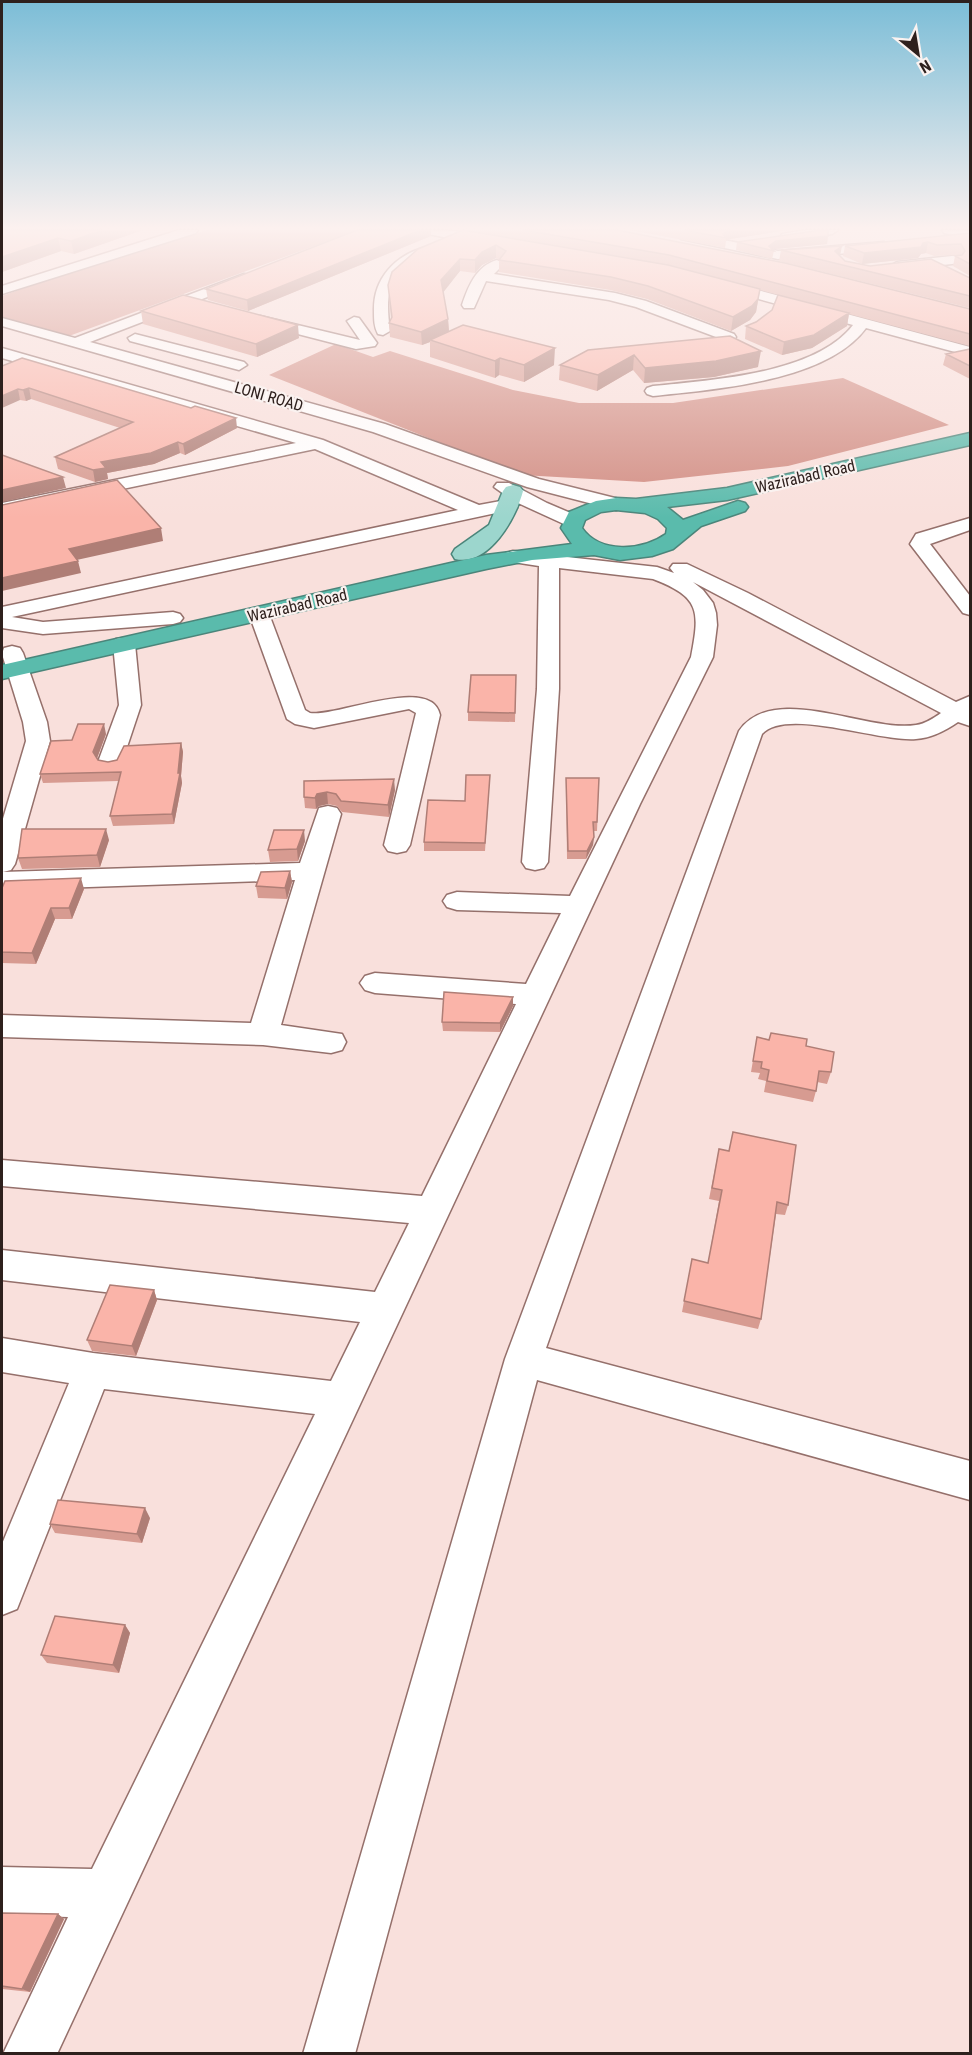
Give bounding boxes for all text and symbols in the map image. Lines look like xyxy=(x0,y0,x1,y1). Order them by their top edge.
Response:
north arrow xyxy=(888,24,948,84)
text: N xyxy=(916,56,934,77)
street label: LONI ROAD xyxy=(232,378,305,415)
street label: Wazirabad Road xyxy=(753,456,857,497)
street label: Wazirabad Road xyxy=(245,585,349,626)

